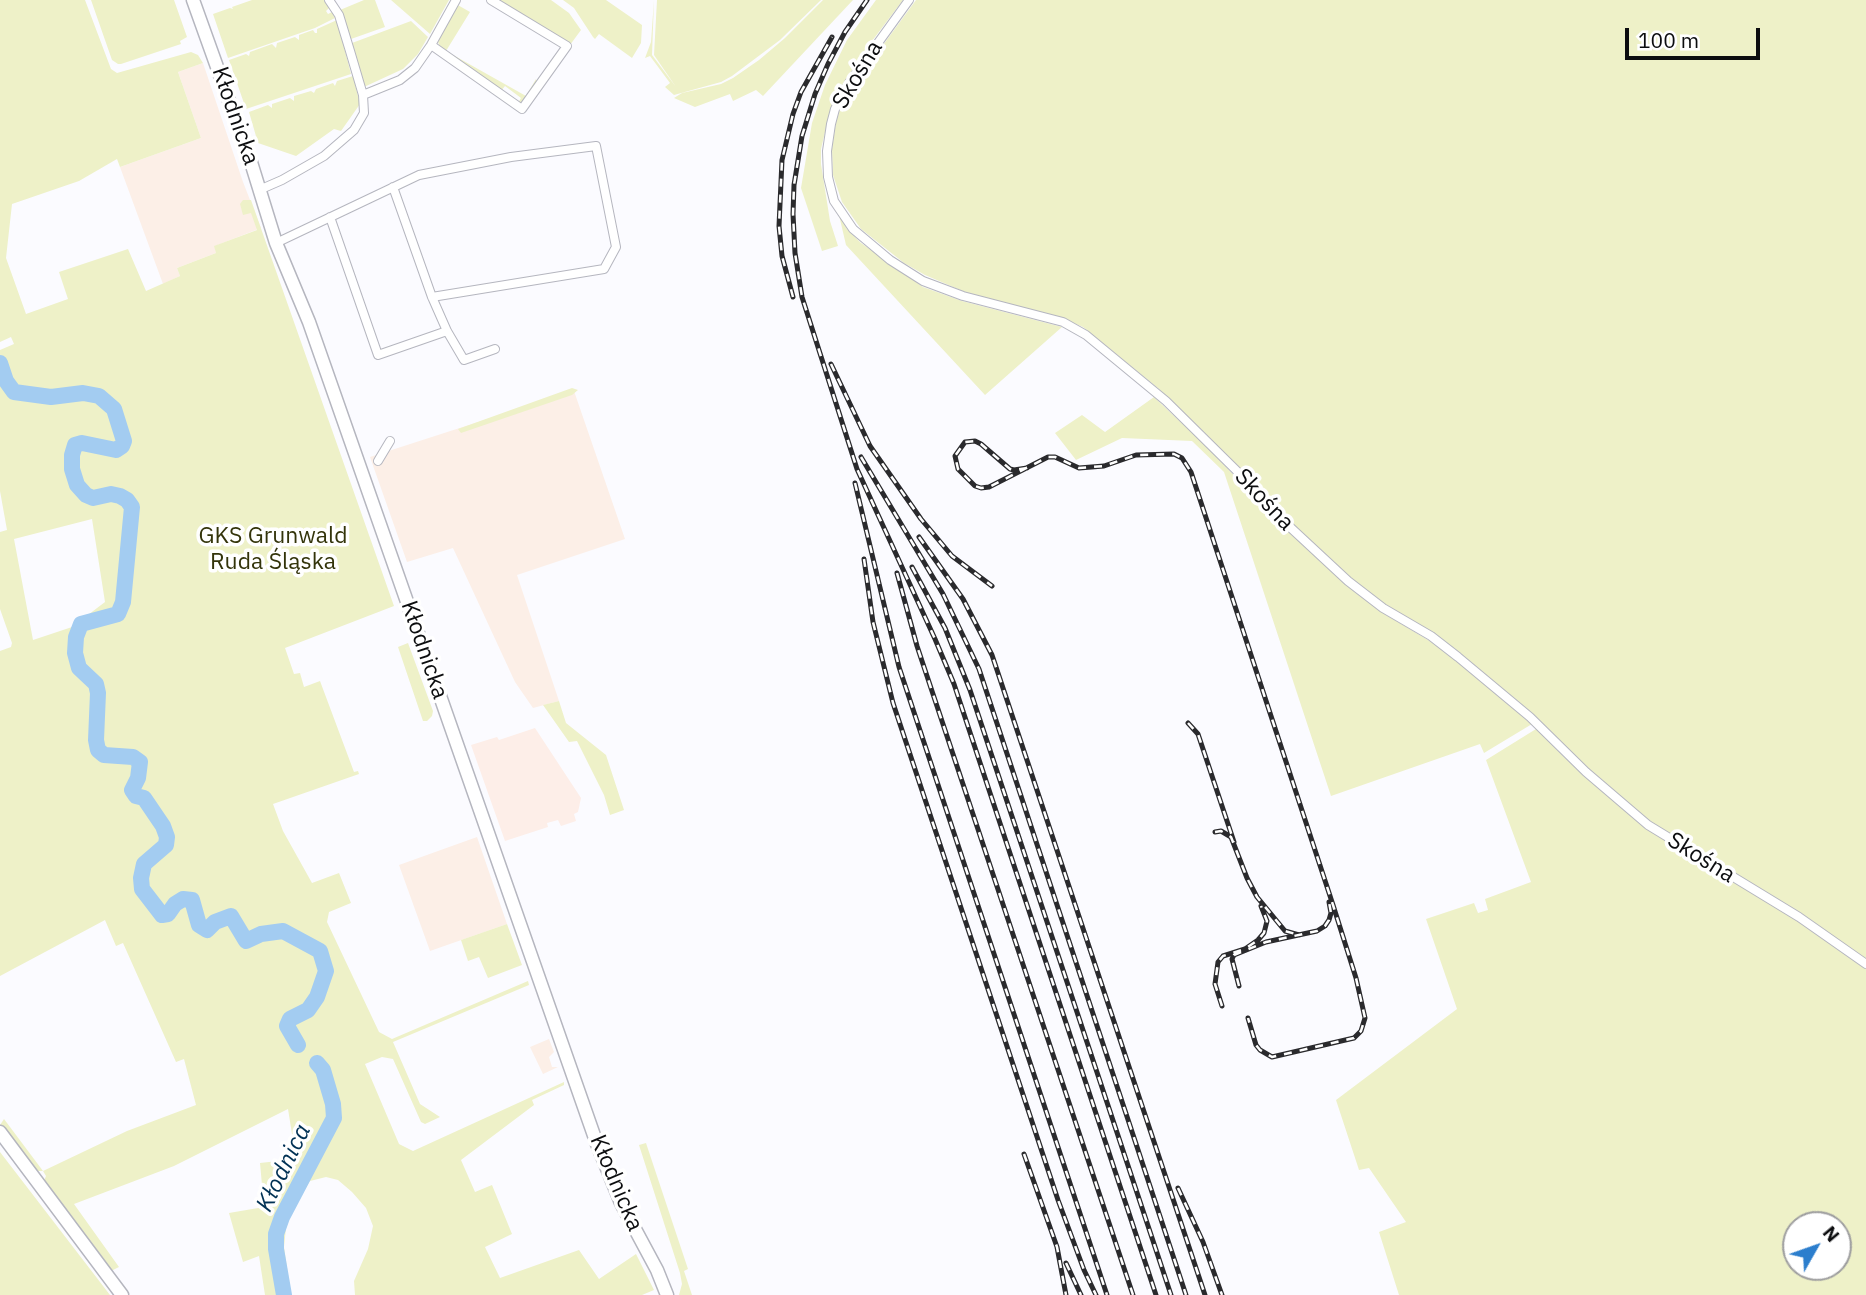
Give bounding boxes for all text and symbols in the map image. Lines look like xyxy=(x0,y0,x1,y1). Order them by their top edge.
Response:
scale bar xyxy=(1628,14,1763,58)
text: 100 m xyxy=(1638,26,1699,54)
street label: Skośna xyxy=(827,36,889,114)
street label: Kłodnicka xyxy=(205,63,265,169)
street label: Skośna xyxy=(1228,463,1300,537)
park label: GKS Grunwald Ruda Śląska xyxy=(198,522,348,576)
street label: Kłodnicka xyxy=(394,597,454,703)
street label: Skośna xyxy=(1662,827,1740,889)
water label: Kłodnica xyxy=(250,1120,318,1216)
street label: Kłodnicka xyxy=(583,1131,649,1235)
north arrow xyxy=(1782,1211,1852,1281)
text: N xyxy=(1818,1221,1845,1247)

